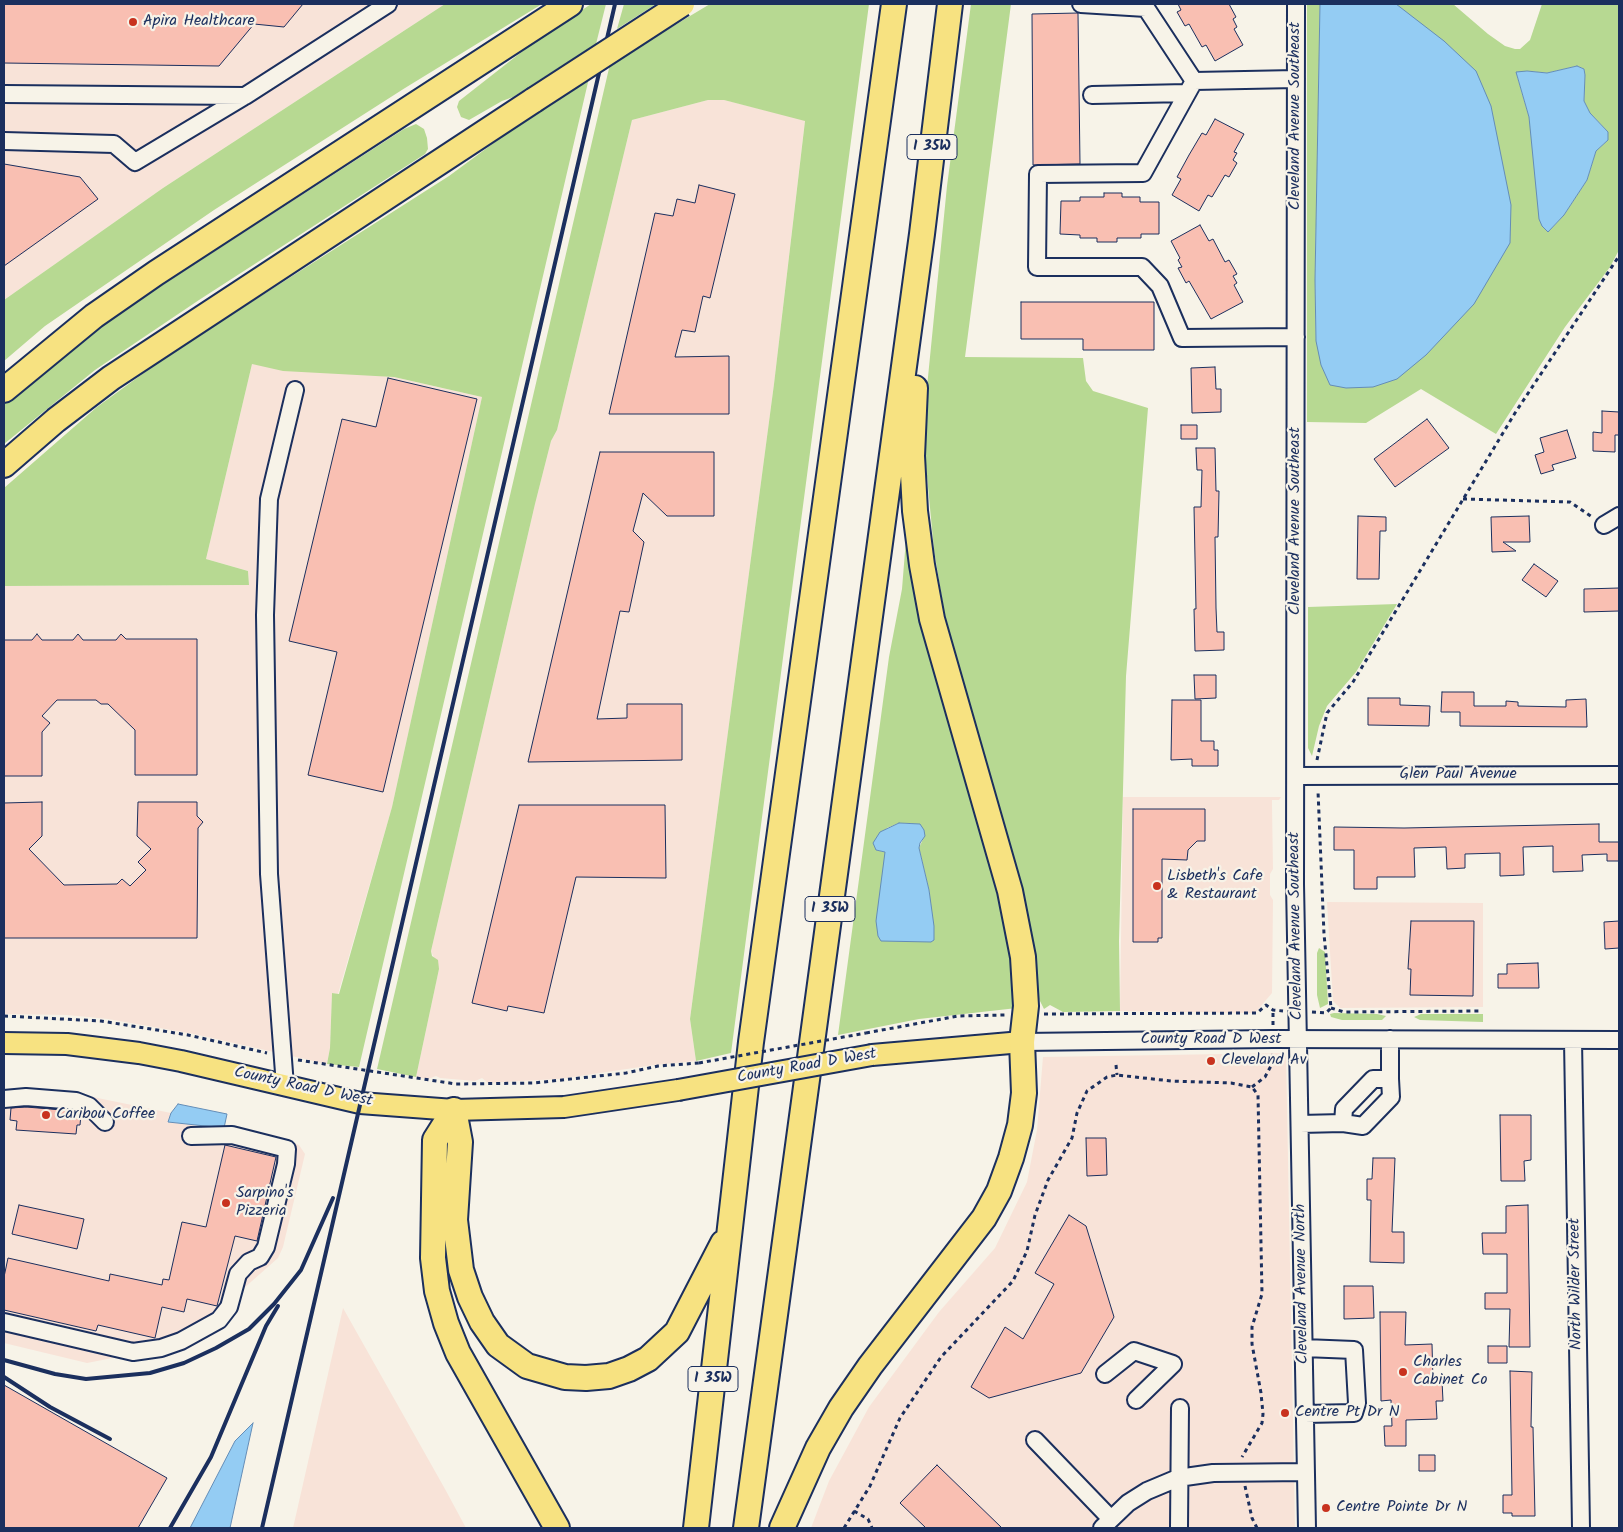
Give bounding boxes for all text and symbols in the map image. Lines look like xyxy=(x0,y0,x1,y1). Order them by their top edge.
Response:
place label: Apira Healthcare xyxy=(143,12,255,32)
marker: Apira Healthcare xyxy=(127,16,139,28)
street label: Cleveland Avenue Southeast xyxy=(1286,22,1306,210)
road number: I 35W xyxy=(907,134,957,160)
street label: Cleveland Avenue Southeast xyxy=(1286,427,1306,615)
street label: Glen Paul Avenue xyxy=(1399,765,1517,785)
street label: Cleveland Avenue Southeast xyxy=(1286,832,1308,1020)
place label: Lisbeth's Cafe & Restaurant xyxy=(1167,867,1263,905)
marker: Lisbeth's Cafe & Restaurant xyxy=(1151,880,1163,892)
road number: I 35W xyxy=(805,896,855,922)
street label: County Road D West xyxy=(1140,1030,1282,1050)
street label: County Road D West xyxy=(736,1045,878,1089)
place label: Cleveland Av xyxy=(1221,1051,1306,1071)
marker: Cleveland Av xyxy=(1205,1055,1217,1067)
street label: County Road D West xyxy=(232,1064,374,1112)
place label: Caribou Coffee xyxy=(56,1105,155,1125)
marker: Caribou Coffee xyxy=(40,1109,52,1121)
place label: Sarpino's Pizzeria xyxy=(236,1184,294,1222)
marker: Sarpino's Pizzeria xyxy=(220,1197,232,1209)
street label: Cleveland Avenue North xyxy=(1292,1204,1314,1364)
street label: North Wilder Street xyxy=(1566,1218,1588,1350)
place label: Charles Cabinet Co xyxy=(1413,1353,1487,1391)
road number: I 35W xyxy=(688,1366,738,1392)
marker: Charles Cabinet Co xyxy=(1397,1366,1409,1378)
place label: Centre Pt Dr N xyxy=(1295,1403,1400,1423)
marker: Centre Pt Dr N xyxy=(1279,1407,1291,1419)
place label: Centre Pointe Dr N xyxy=(1336,1498,1467,1518)
marker: Centre Pointe Dr N xyxy=(1320,1502,1332,1514)

